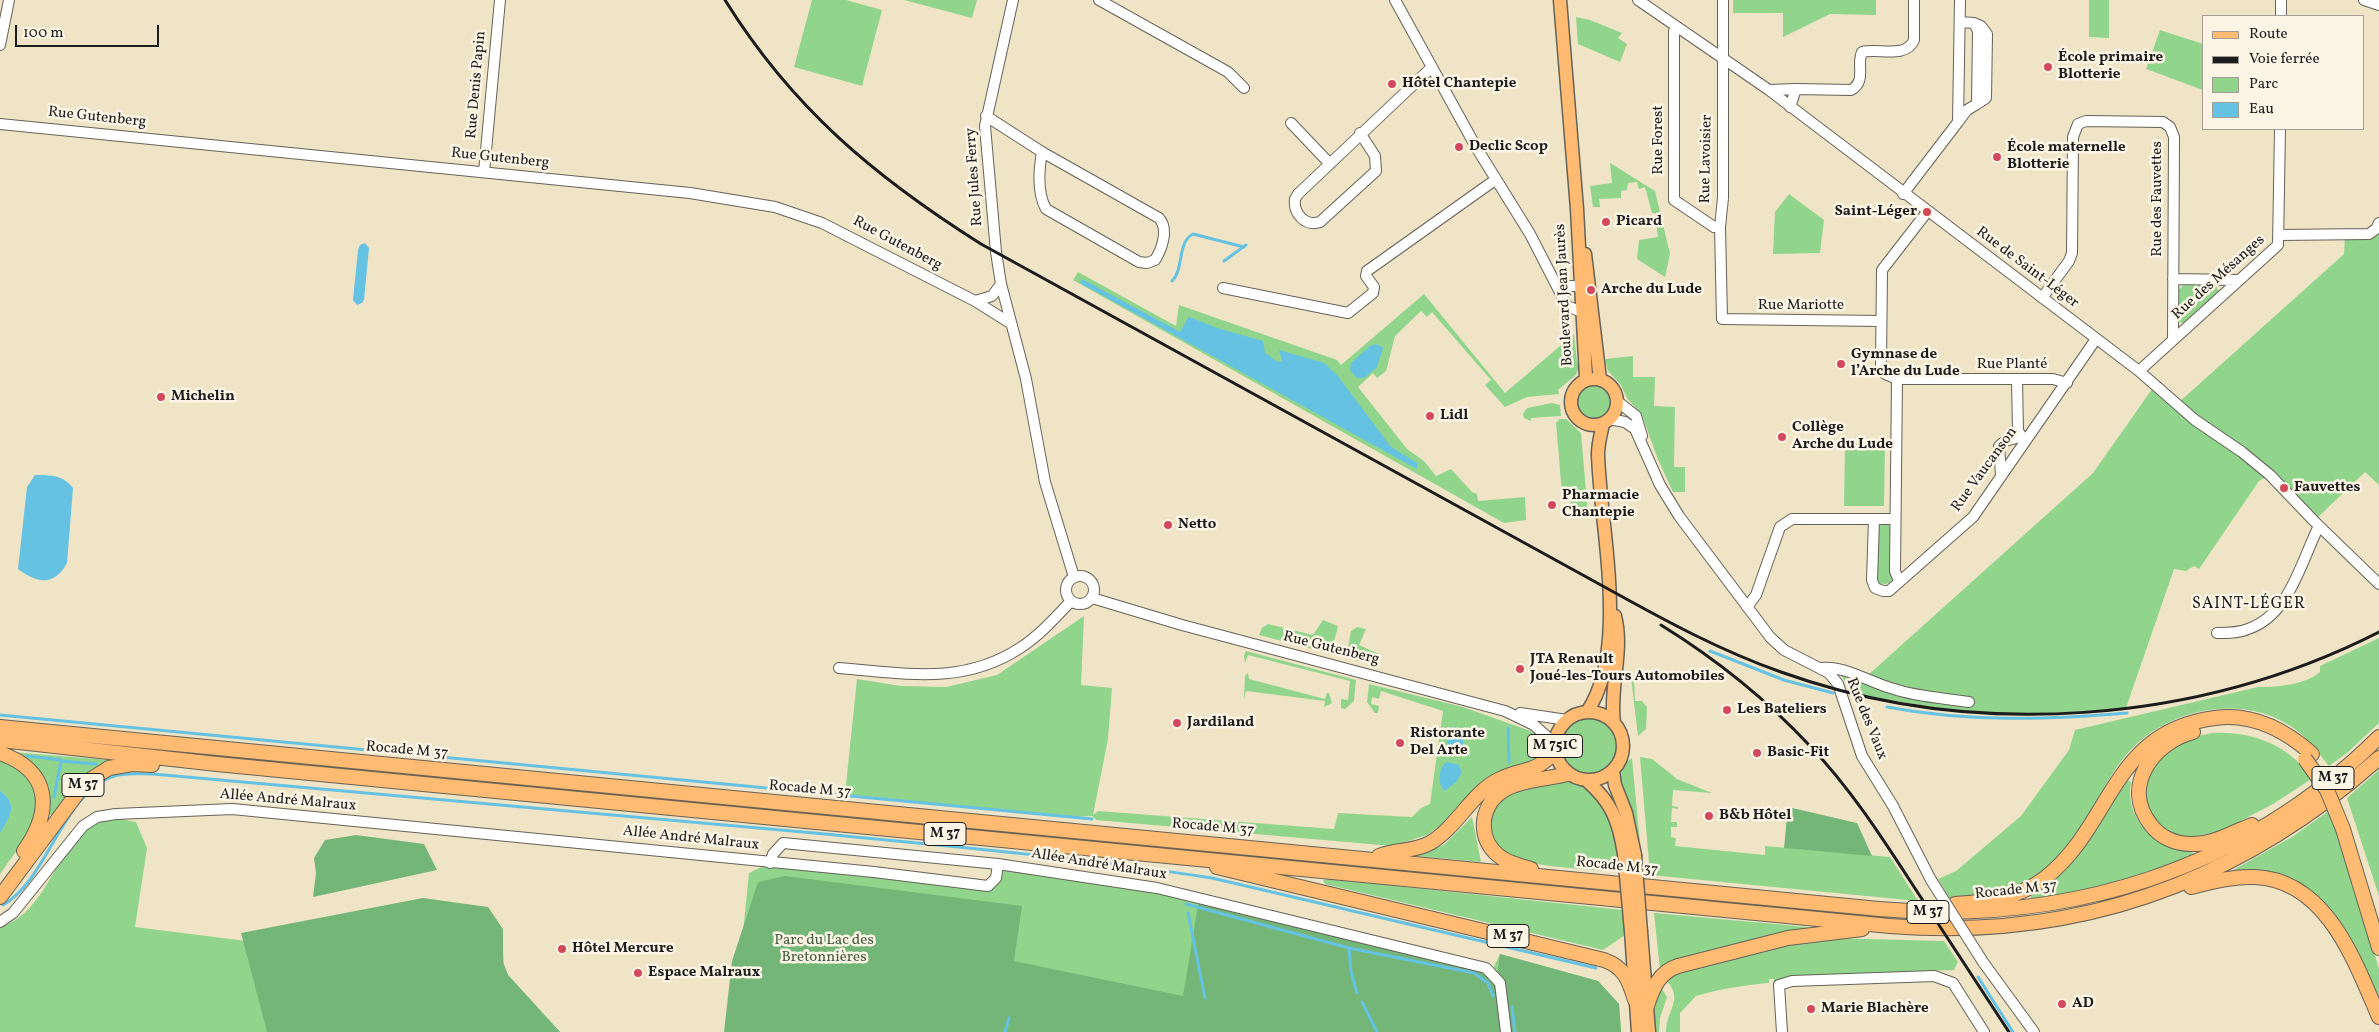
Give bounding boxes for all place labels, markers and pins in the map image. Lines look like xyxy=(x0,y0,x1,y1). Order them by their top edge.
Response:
place label: École primaire Blotterie xyxy=(2058,49,2163,84)
marker: École primaire Blotterie xyxy=(2042,61,2054,73)
place label: Hôtel Chantepie xyxy=(1402,75,1516,93)
marker: Hôtel Chantepie xyxy=(1386,78,1398,90)
place label: Declic Scop xyxy=(1469,138,1548,156)
place label: École maternelle Blotterie xyxy=(2007,139,2126,174)
marker: Declic Scop xyxy=(1453,141,1465,153)
marker: École maternelle Blotterie xyxy=(1991,151,2003,163)
place label: Saint-Léger xyxy=(1834,203,1917,221)
marker: Saint-Léger xyxy=(1921,206,1933,218)
place label: Picard xyxy=(1616,213,1662,231)
marker: Picard xyxy=(1600,216,1612,228)
place label: Arche du Lude xyxy=(1601,281,1702,299)
marker: Arche du Lude xyxy=(1585,284,1597,296)
place label: Gymnase de l’Arche du Lude xyxy=(1851,346,1960,381)
marker: Gymnase de l’Arche du Lude xyxy=(1835,358,1847,370)
place label: Michelin xyxy=(171,388,235,406)
marker: Michelin xyxy=(155,391,167,403)
place label: Lidl xyxy=(1440,407,1468,425)
marker: Lidl xyxy=(1424,410,1436,422)
place label: Collège Arche du Lude xyxy=(1792,419,1893,454)
marker: Collège Arche du Lude xyxy=(1776,431,1788,443)
place label: Fauvettes xyxy=(2294,479,2360,497)
marker: Fauvettes xyxy=(2278,482,2290,494)
place label: Pharmacie Chantepie xyxy=(1562,487,1639,522)
marker: Pharmacie Chantepie xyxy=(1546,499,1558,511)
place label: Netto xyxy=(1178,516,1216,534)
marker: Netto xyxy=(1162,519,1174,531)
place label: JTA Renault Joué-les-Tours Automobiles xyxy=(1530,651,1725,686)
marker: JTA Renault Joué-les-Tours Automobiles xyxy=(1514,663,1526,675)
place label: Les Bateliers xyxy=(1737,701,1827,719)
marker: Les Bateliers xyxy=(1721,704,1733,716)
place label: Jardiland xyxy=(1187,714,1254,732)
marker: Jardiland xyxy=(1171,717,1183,729)
place label: Ristorante Del Arte xyxy=(1410,725,1485,760)
marker: Ristorante Del Arte xyxy=(1394,737,1406,749)
place label: Basic-Fit xyxy=(1767,744,1829,762)
marker: Basic-Fit xyxy=(1751,747,1763,759)
place label: B&b Hôtel xyxy=(1719,807,1791,825)
marker: B&b Hôtel xyxy=(1703,810,1715,822)
place label: Hôtel Mercure xyxy=(572,940,674,958)
marker: Hôtel Mercure xyxy=(556,943,568,955)
place label: Espace Malraux xyxy=(648,964,760,982)
marker: Espace Malraux xyxy=(632,967,644,979)
place label: AD xyxy=(2072,995,2094,1013)
marker: AD xyxy=(2056,998,2068,1010)
place label: Marie Blachère xyxy=(1821,1000,1929,1018)
marker: Marie Blachère xyxy=(1805,1003,1817,1015)

